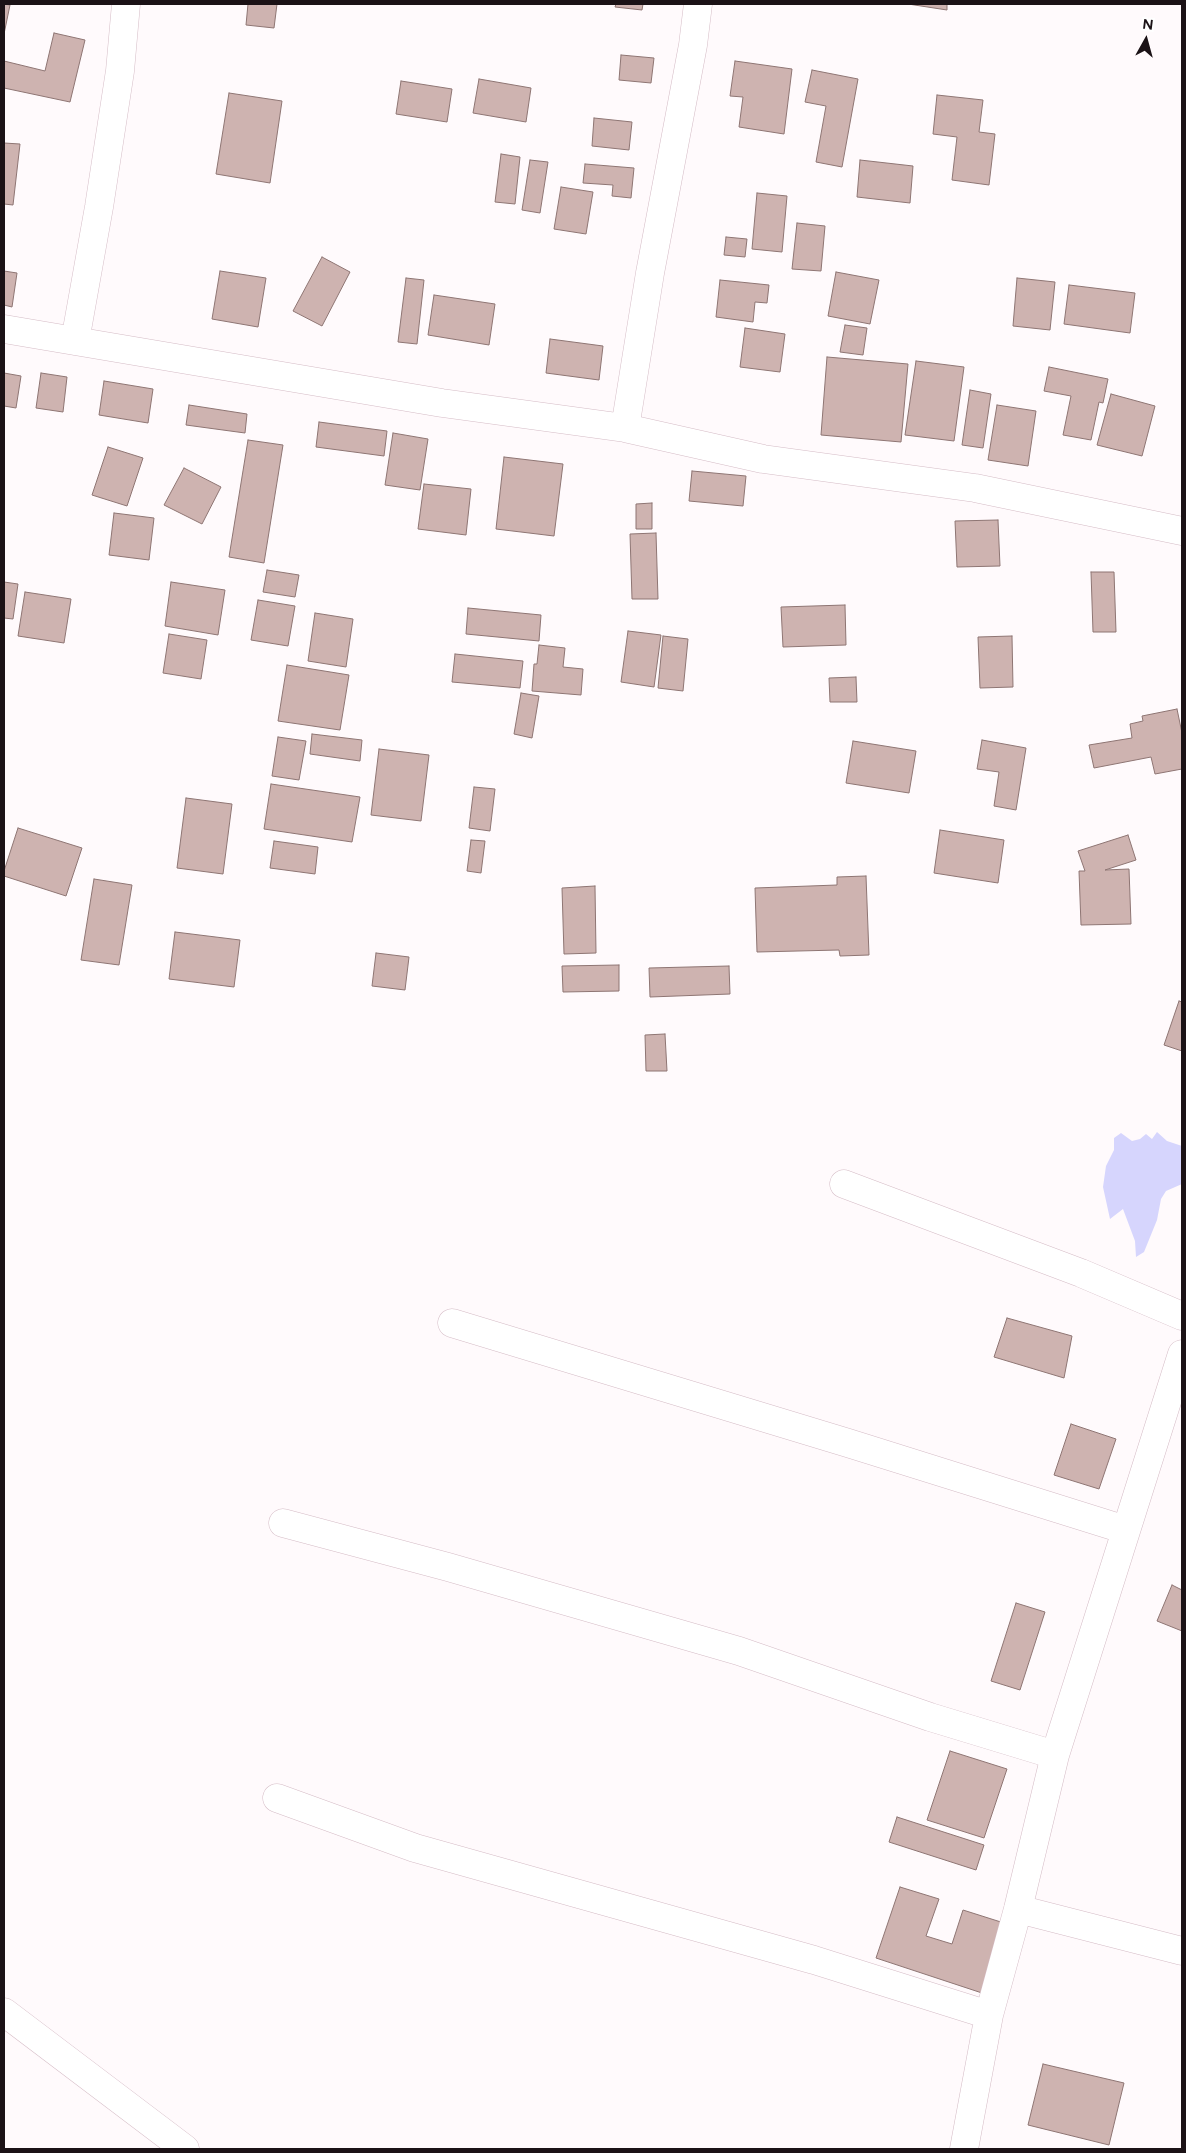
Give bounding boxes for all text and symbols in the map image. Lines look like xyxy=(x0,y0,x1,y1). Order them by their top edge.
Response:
north arrow xyxy=(1121,15,1171,65)
text: N xyxy=(1141,16,1154,34)

